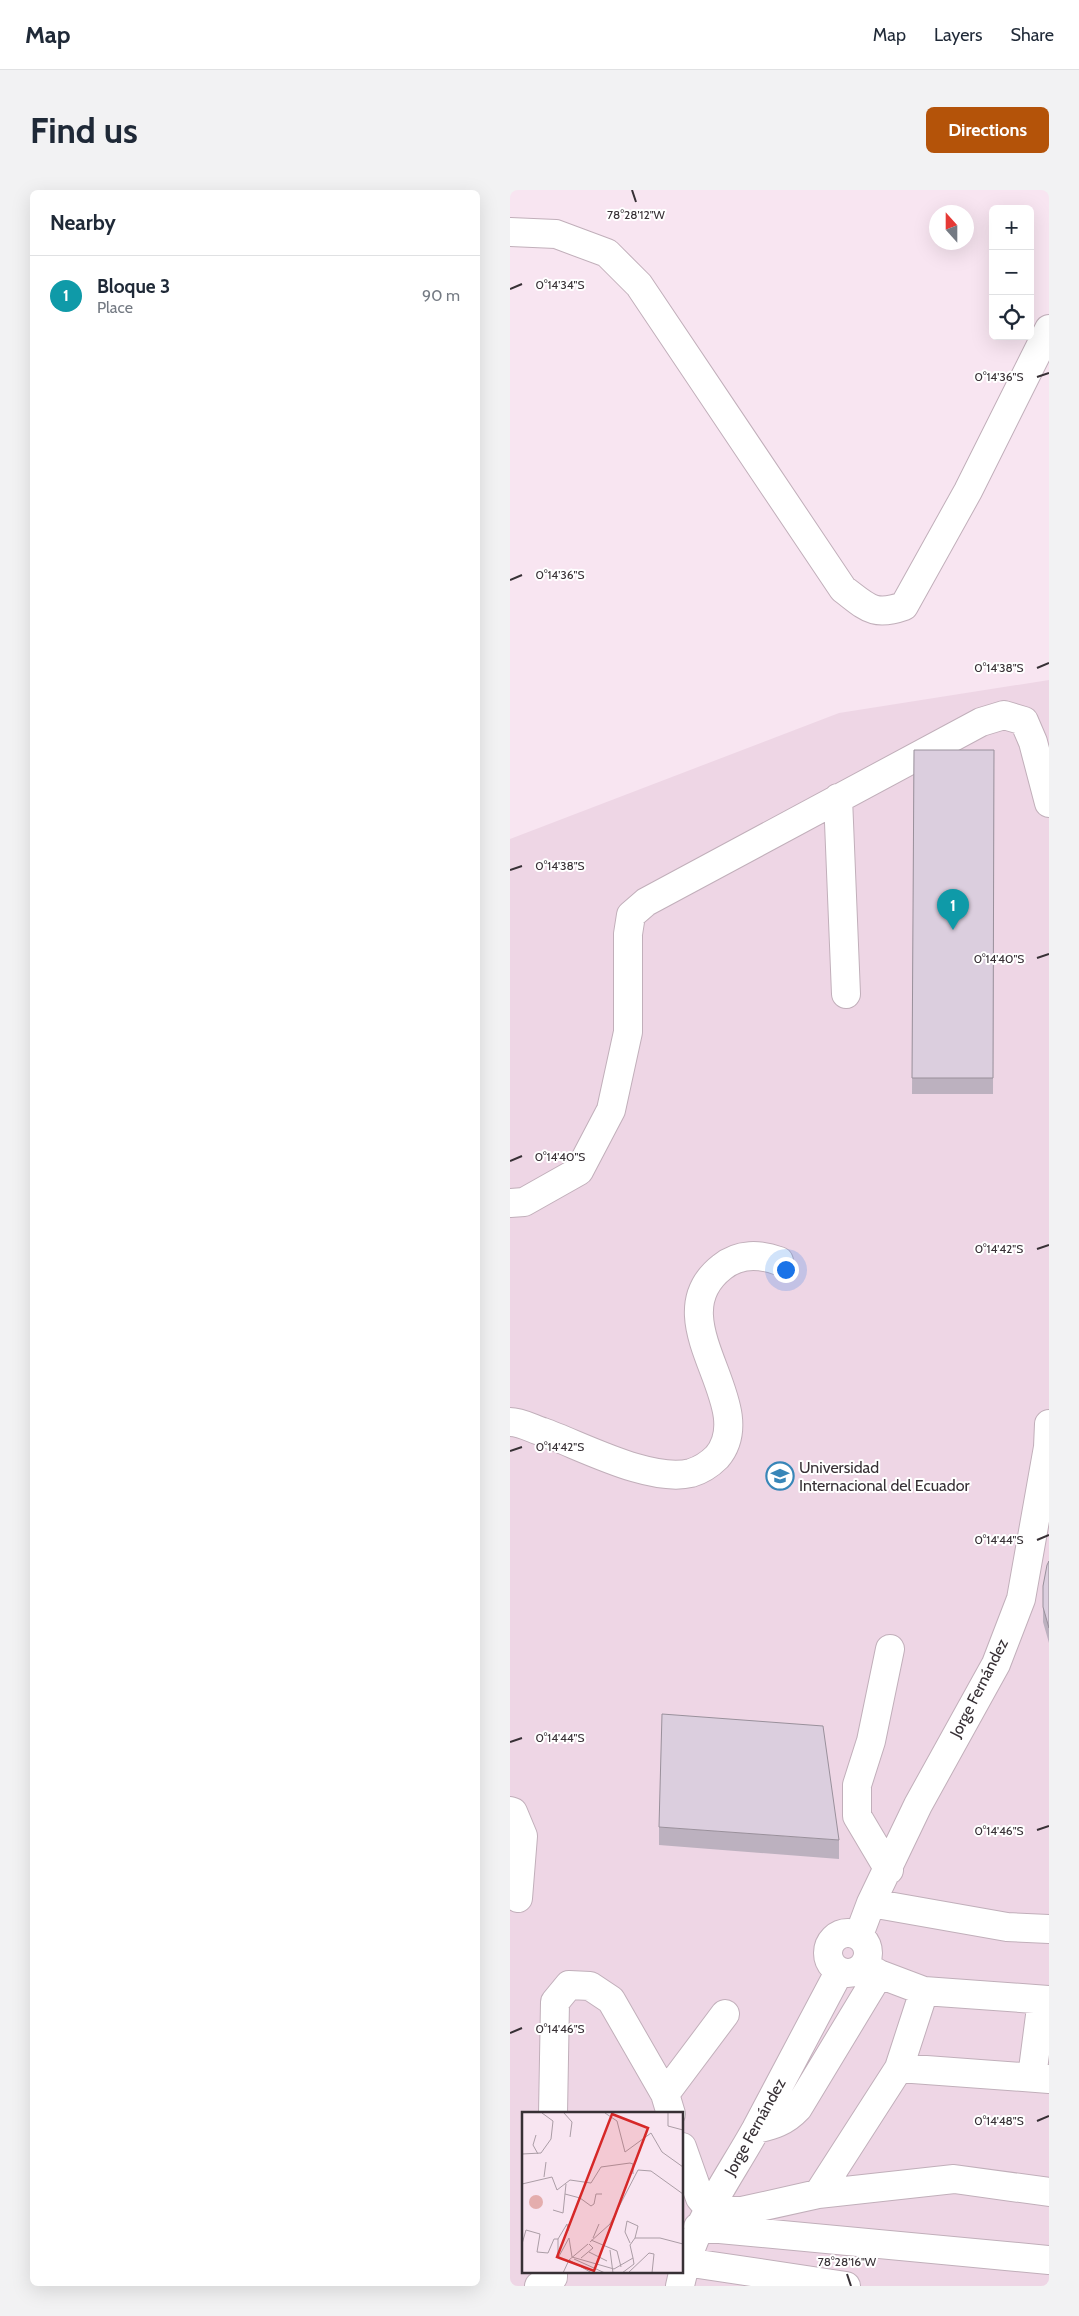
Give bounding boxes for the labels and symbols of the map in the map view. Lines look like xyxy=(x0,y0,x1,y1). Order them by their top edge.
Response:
north arrow xyxy=(929,205,974,250)
text: 78°28'12"W xyxy=(607,207,666,222)
text: 0°14'34"S xyxy=(536,277,584,292)
text: 0°14'36"S xyxy=(975,369,1023,384)
text: 0°14'36"S xyxy=(536,567,584,582)
text: 0°14'38"S xyxy=(974,660,1024,675)
text: 0°14'38"S xyxy=(535,858,585,873)
pin: 1 xyxy=(937,889,969,930)
text: 0°14'40"S xyxy=(974,951,1024,966)
text: 0°14'40"S xyxy=(535,1149,585,1164)
text: 0°14'42"S xyxy=(975,1241,1023,1256)
your location xyxy=(773,1257,799,1283)
text: 0°14'42"S xyxy=(536,1439,584,1454)
place label: Universidad Internacional del Ecuador xyxy=(799,1458,970,1495)
school or university icon: Universidad Internacional del Ecuador xyxy=(765,1461,795,1491)
text: 0°14'44"S xyxy=(974,1532,1024,1547)
street label: Jorge Fernández xyxy=(945,1635,1012,1742)
text: 0°14'44"S xyxy=(535,1730,585,1745)
text: 0°14'46"S xyxy=(974,1823,1024,1838)
text: 0°14'46"S xyxy=(535,2021,585,2036)
street label: Jorge Fernández xyxy=(720,2075,790,2180)
inset map xyxy=(522,2112,684,2274)
text: 0°14'48"S xyxy=(974,2113,1024,2128)
text: 78°28'16"W xyxy=(818,2254,877,2269)

